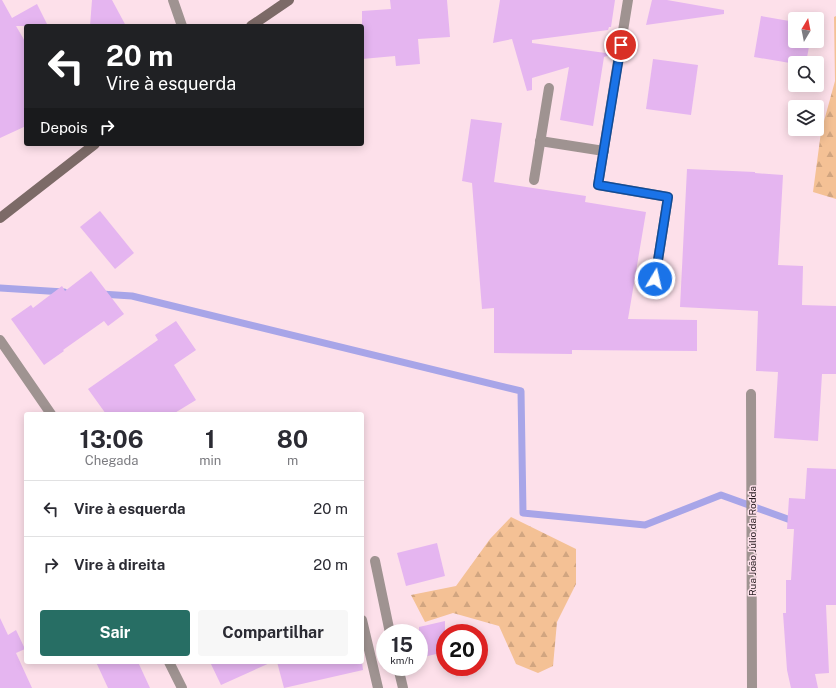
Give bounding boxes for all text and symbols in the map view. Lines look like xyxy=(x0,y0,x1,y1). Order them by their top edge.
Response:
north arrow xyxy=(788,12,824,48)
map controls xyxy=(788,12,824,136)
pin xyxy=(604,28,638,62)
icon: arrive xyxy=(610,34,632,56)
text: 20 m xyxy=(106,39,173,72)
icon: left xyxy=(40,40,92,92)
button: search xyxy=(788,56,824,92)
text: Vire à esquerda xyxy=(106,73,236,94)
button: layers xyxy=(788,100,824,136)
icon: right xyxy=(96,116,118,138)
text: Depois xyxy=(40,119,88,136)
position arrow xyxy=(634,258,676,300)
text: 13:06 xyxy=(80,425,144,453)
text: 1 xyxy=(205,425,215,453)
text: 80 xyxy=(277,425,308,453)
text: Chegada xyxy=(85,453,138,468)
text: min xyxy=(199,453,221,468)
text: m xyxy=(287,453,298,468)
street label: Rua João Júlio da Rodda xyxy=(746,486,758,596)
icon: left xyxy=(40,498,62,520)
text: Vire à esquerda xyxy=(74,500,186,517)
text: 20 m xyxy=(313,500,348,517)
icon: right xyxy=(40,554,62,576)
text: Vire à direita xyxy=(74,556,165,573)
text: 20 m xyxy=(313,556,348,573)
button: Sair xyxy=(40,610,190,656)
button: Compartilhar xyxy=(198,610,348,656)
speed limit sign: 20 xyxy=(436,624,488,676)
text: 15 xyxy=(391,633,413,657)
text: km/h xyxy=(390,654,414,666)

